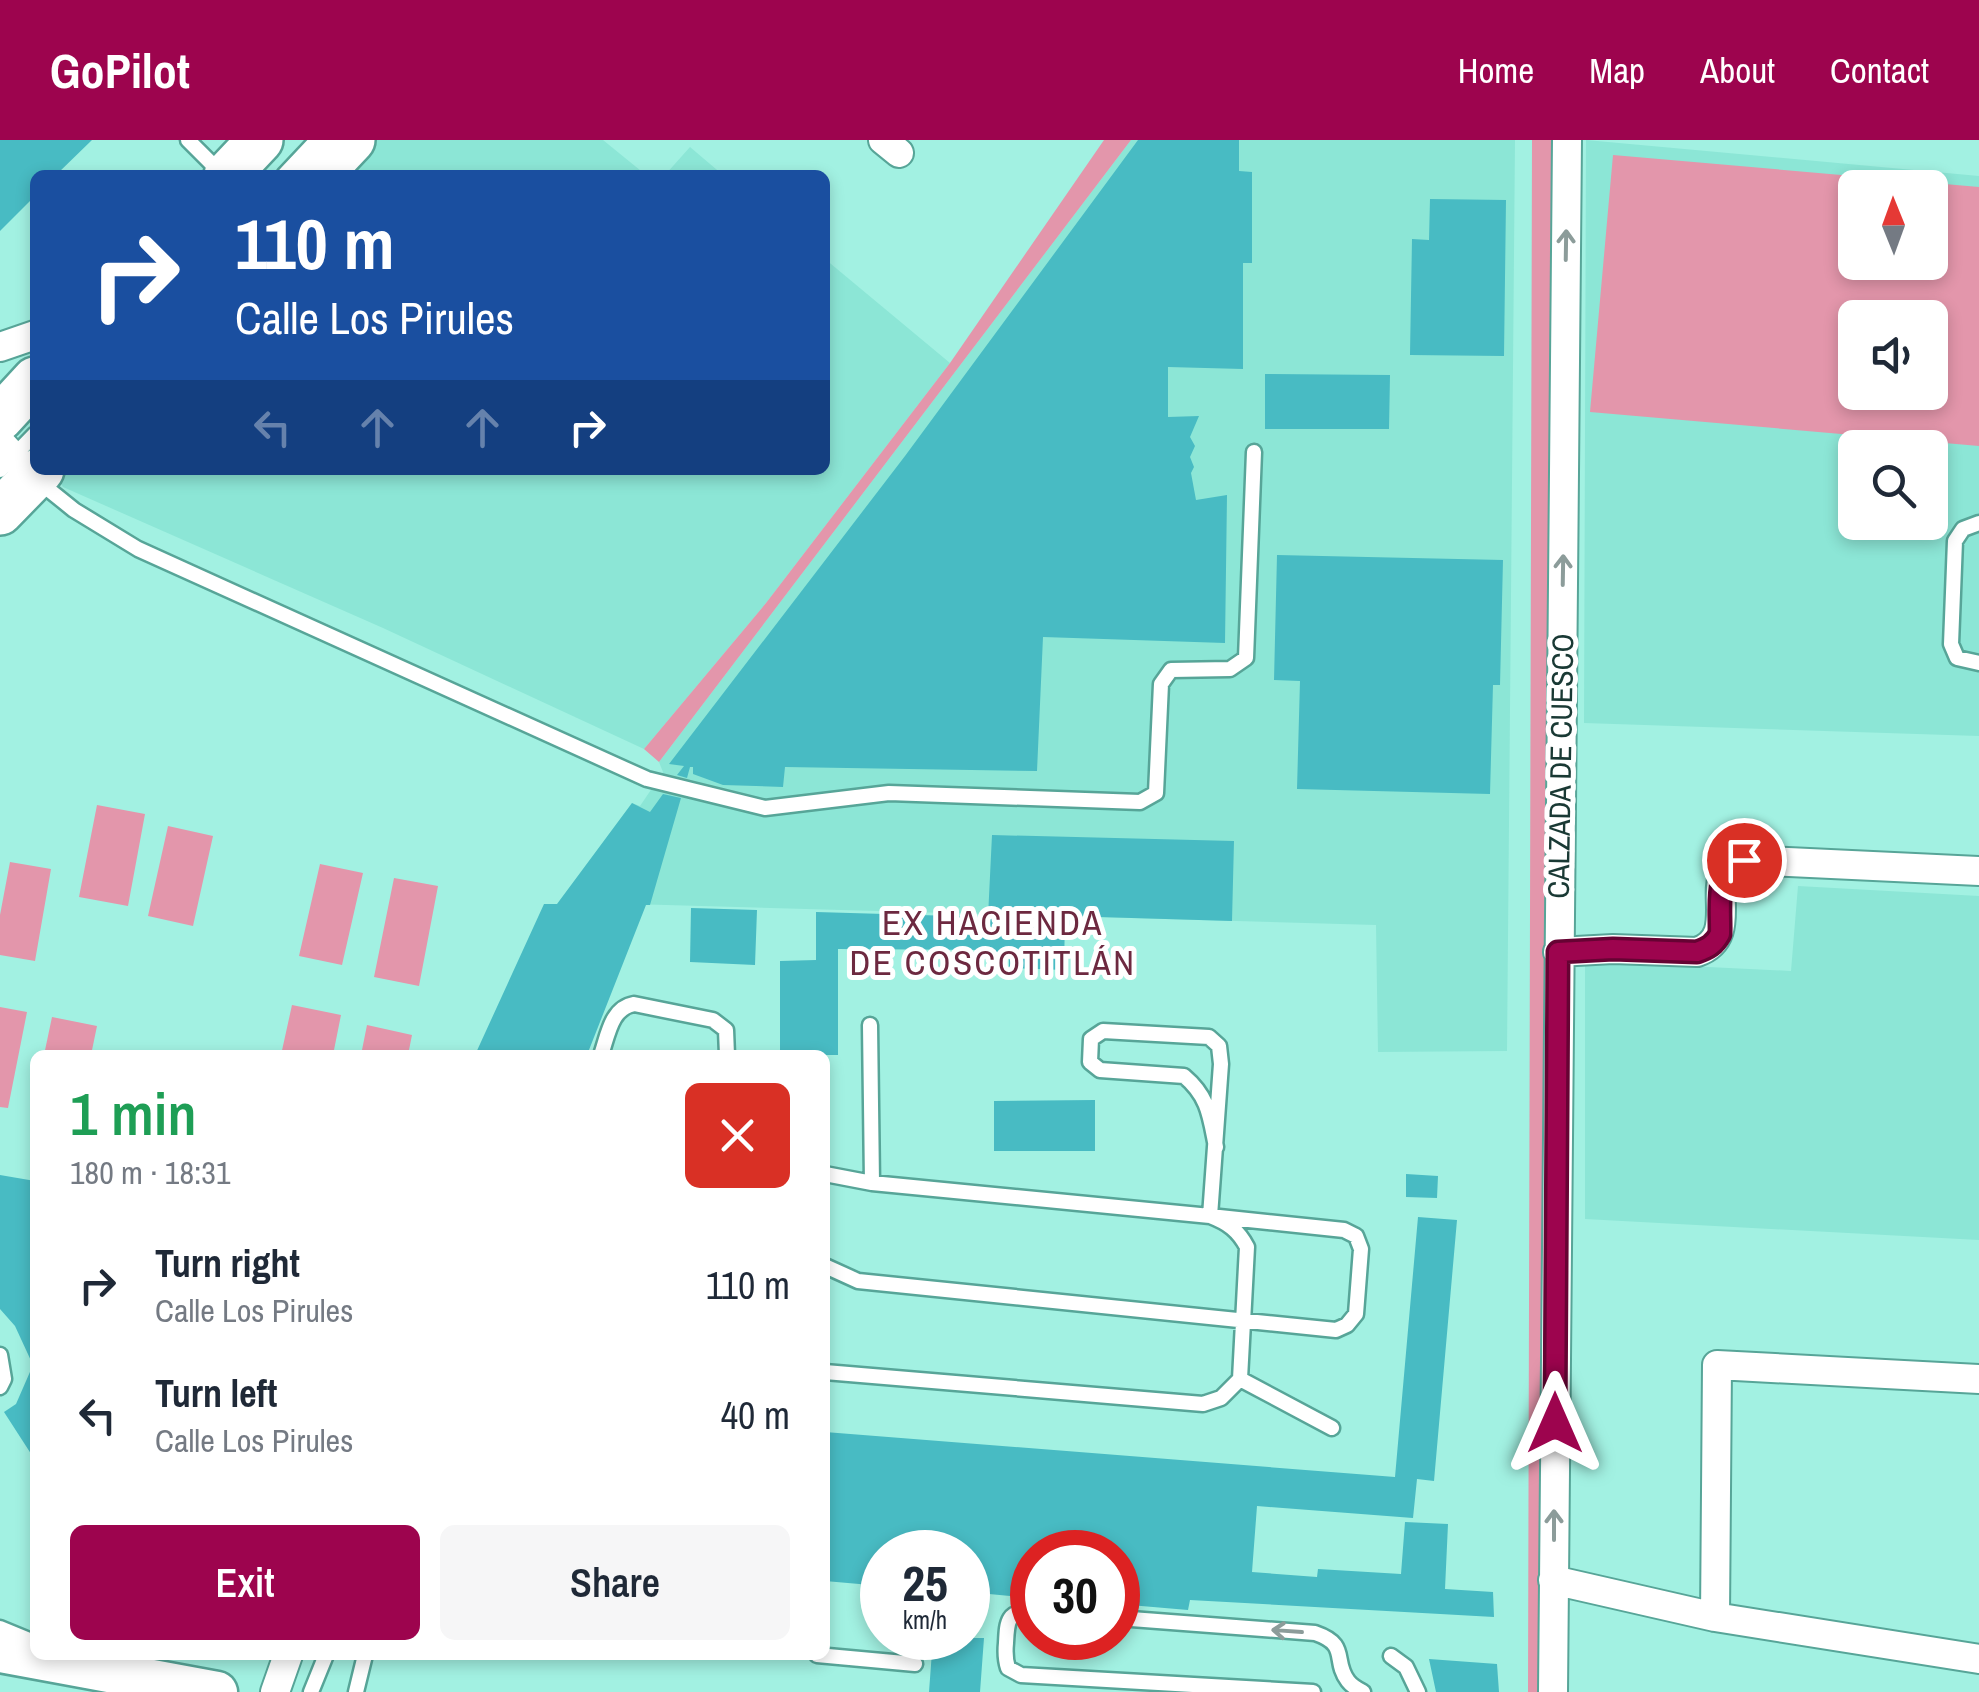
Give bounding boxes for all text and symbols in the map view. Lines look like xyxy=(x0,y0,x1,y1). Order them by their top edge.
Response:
text: GoPilot xyxy=(50,38,190,103)
text: Home xyxy=(1458,47,1534,94)
text: Map xyxy=(1589,47,1645,94)
text: About xyxy=(1700,47,1775,94)
text: Contact xyxy=(1830,47,1929,94)
north arrow xyxy=(1838,170,1948,280)
map controls xyxy=(1838,170,1948,540)
text: 110 m xyxy=(235,197,395,291)
icon: right xyxy=(70,210,200,340)
one-way arrow xyxy=(1557,229,1576,261)
text: Calle Los Pirules xyxy=(235,287,514,348)
button: sound xyxy=(1838,300,1948,410)
icon: left xyxy=(245,400,300,455)
icon: ahead xyxy=(350,400,405,455)
icon: ahead xyxy=(455,400,510,455)
icon: right xyxy=(560,400,615,455)
button: search xyxy=(1838,430,1948,540)
one-way arrow xyxy=(1553,554,1572,586)
street label: CALZADA DE CUESCO xyxy=(1538,633,1582,899)
pin xyxy=(1702,818,1787,903)
icon: arrive xyxy=(1717,833,1772,888)
district label: EX HACIENDA DE COSCOTITLÁN xyxy=(850,899,1136,986)
text: 1 min xyxy=(70,1073,197,1154)
button: close xyxy=(685,1083,790,1188)
text: 180 m · 18:31 xyxy=(70,1151,230,1194)
text: Turn right xyxy=(155,1238,300,1289)
icon: right xyxy=(70,1258,125,1313)
text: 110 m xyxy=(706,1260,790,1311)
text: Calle Los Pirules xyxy=(155,1289,353,1332)
text: Turn left xyxy=(155,1368,277,1419)
position arrow xyxy=(1503,1371,1607,1475)
icon: left xyxy=(70,1388,125,1443)
text: 40 m xyxy=(721,1390,790,1441)
text: Calle Los Pirules xyxy=(155,1419,353,1462)
one-way arrow xyxy=(1544,1509,1564,1542)
button: Exit xyxy=(70,1525,420,1640)
button: Share xyxy=(440,1525,790,1640)
speed limit sign: 30 xyxy=(1010,1530,1140,1660)
text: 25 xyxy=(902,1549,948,1617)
text: km/h xyxy=(903,1603,947,1637)
one-way arrow xyxy=(1271,1621,1303,1640)

